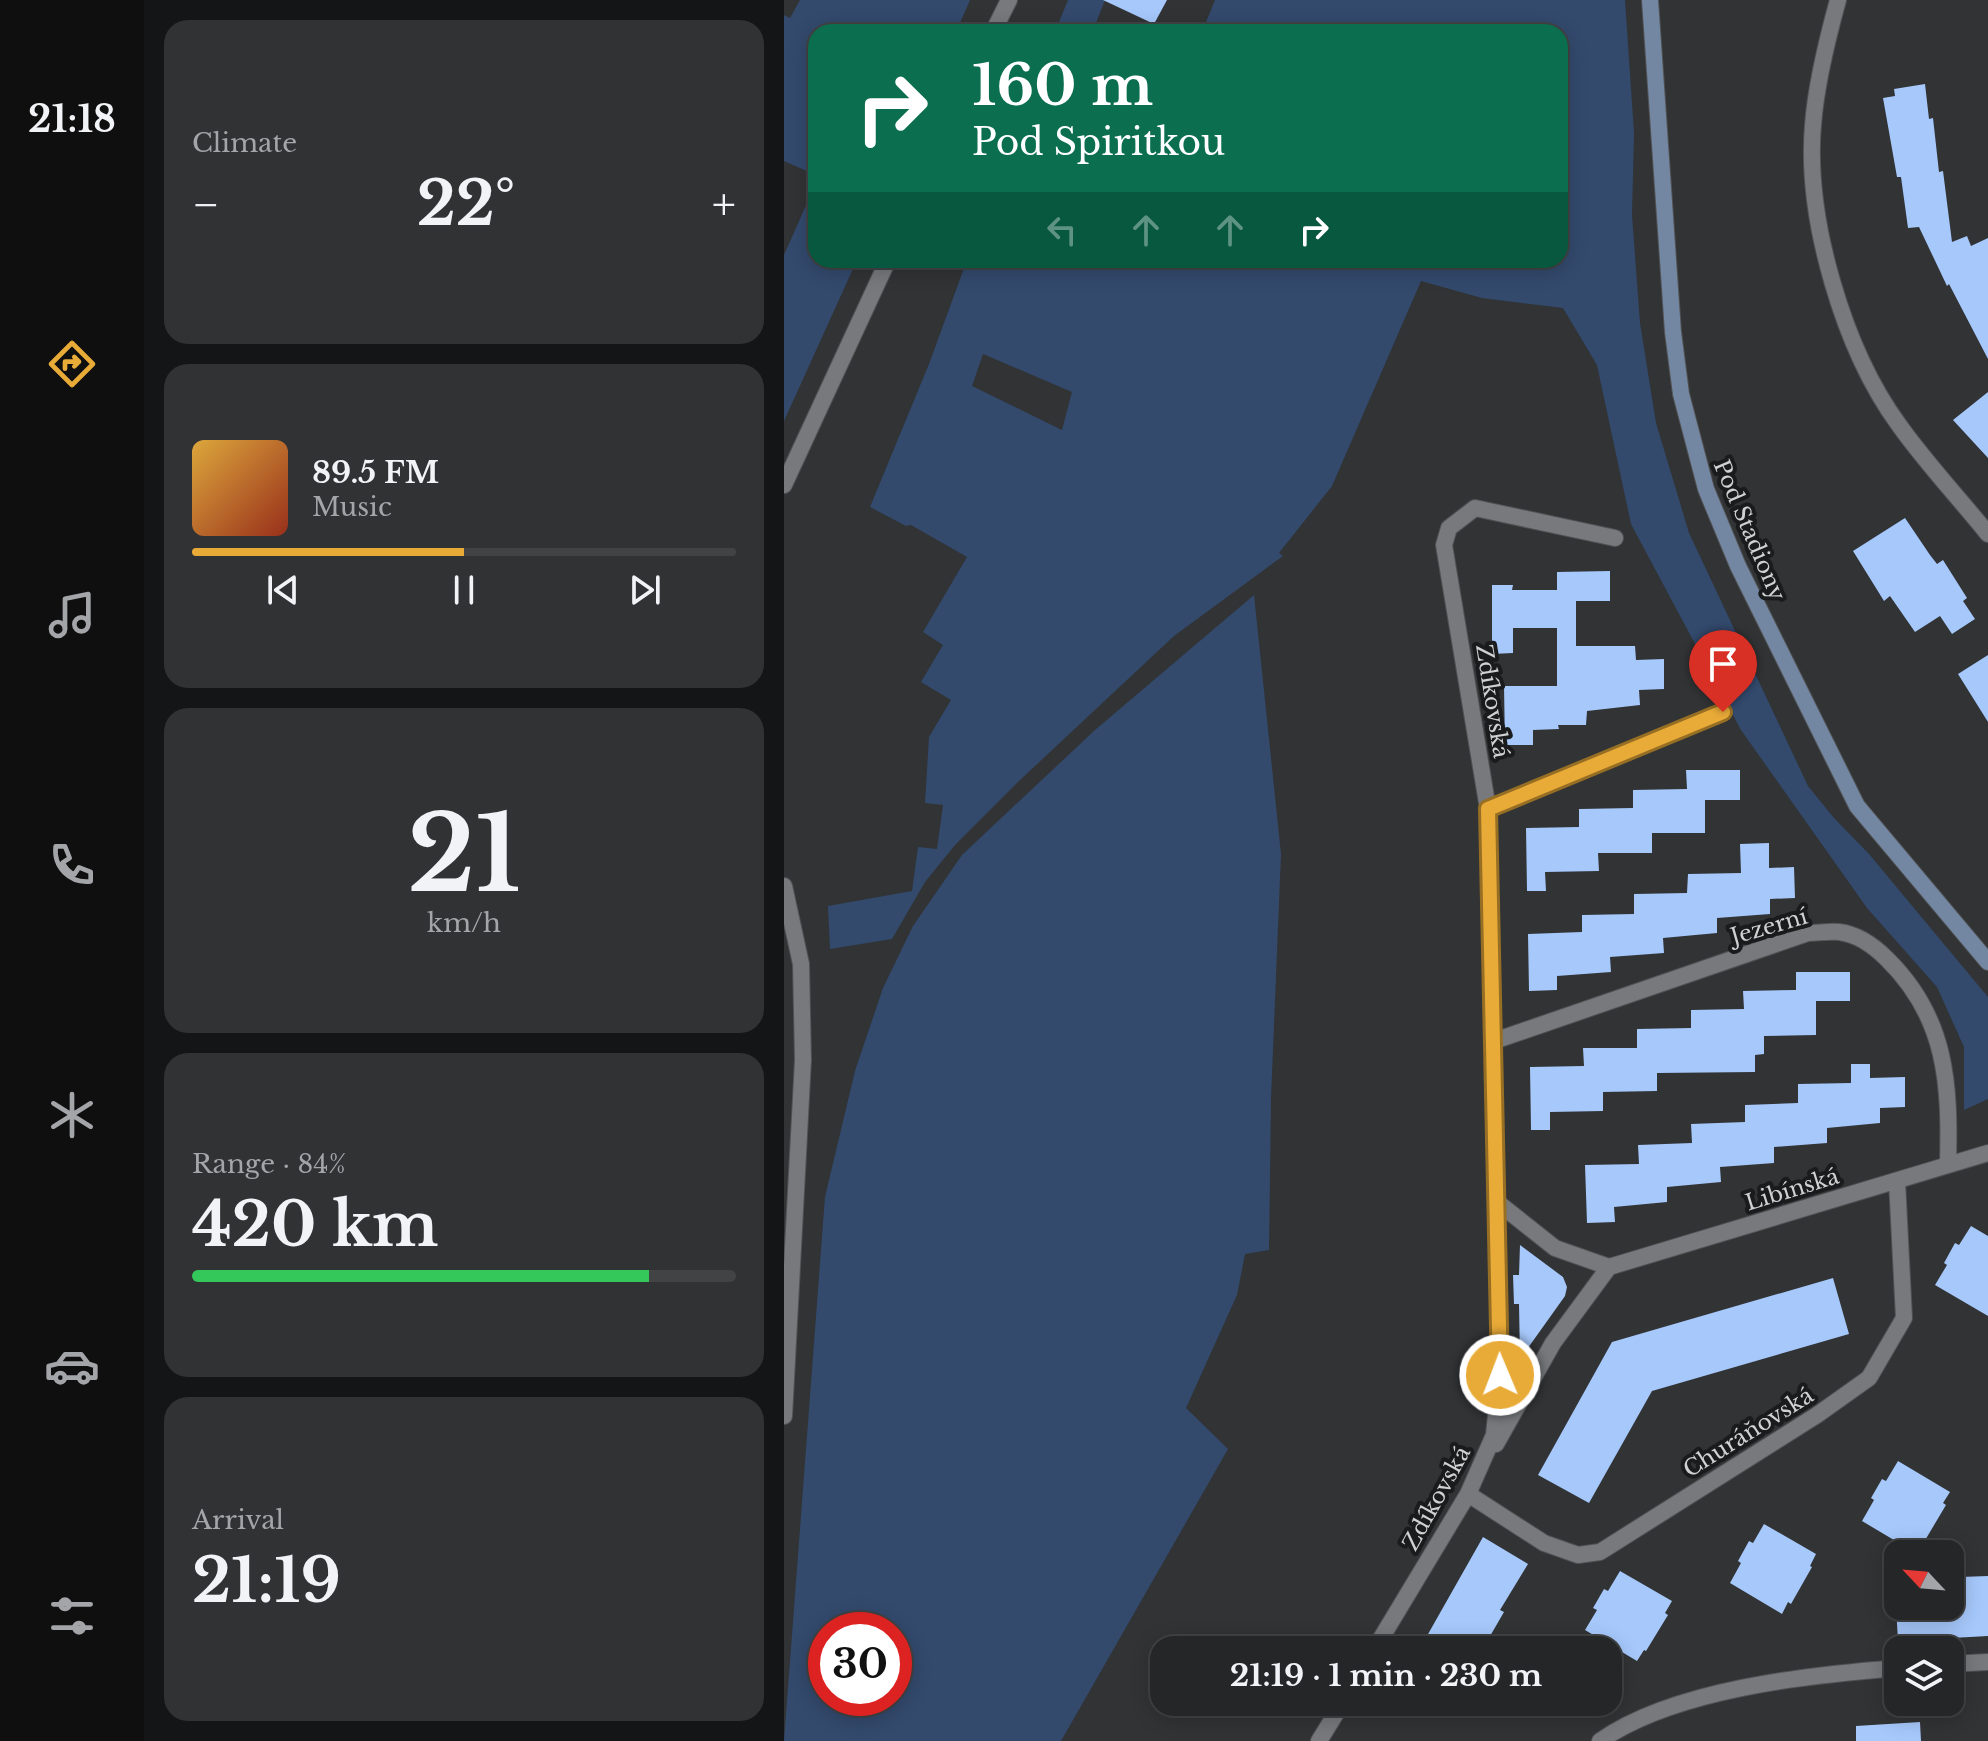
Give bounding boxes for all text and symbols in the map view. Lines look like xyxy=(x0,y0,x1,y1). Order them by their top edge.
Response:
text: 160 m xyxy=(972,51,1153,120)
icon: right xyxy=(840,56,944,160)
text: 21:18 xyxy=(28,97,116,142)
text: Pod Spiritkou xyxy=(972,120,1225,165)
text: Climate xyxy=(192,127,297,159)
text: 22° xyxy=(417,167,515,241)
text: − xyxy=(192,177,220,232)
text: + xyxy=(712,177,736,232)
icon: left xyxy=(1040,208,1084,252)
icon: ahead xyxy=(1124,208,1168,252)
icon: ahead xyxy=(1208,208,1252,252)
icon: right xyxy=(1292,208,1336,252)
icon: directions xyxy=(44,336,100,392)
text: 89.5 FM xyxy=(312,454,439,491)
street label: Pod Stadiony xyxy=(1708,456,1791,605)
text: Music xyxy=(312,491,392,523)
icon: previous xyxy=(261,568,305,612)
icon: pause xyxy=(442,568,486,612)
icon: next xyxy=(623,568,667,612)
icon: music xyxy=(44,587,100,643)
pin xyxy=(1689,630,1757,712)
street label: Zdíkovská xyxy=(1470,642,1515,761)
icon: arrive xyxy=(1701,642,1745,686)
text: 21 xyxy=(407,790,521,919)
icon: phone xyxy=(44,837,100,893)
street label: Jezerní xyxy=(1725,903,1811,951)
text: km/h xyxy=(427,907,501,939)
icon: climate xyxy=(44,1087,100,1143)
text: Range · 84% xyxy=(192,1148,346,1180)
street label: Libínská xyxy=(1742,1162,1843,1216)
text: 420 km xyxy=(192,1188,438,1262)
position arrow xyxy=(1458,1333,1542,1417)
icon: car xyxy=(44,1338,100,1394)
street label: Churáňovská xyxy=(1678,1381,1819,1483)
street label: Zdíkovská xyxy=(1397,1441,1476,1555)
text: Arrival xyxy=(192,1504,284,1536)
north arrow xyxy=(1884,1540,1964,1620)
map controls xyxy=(1884,1540,1964,1716)
text: 21:19 xyxy=(192,1544,341,1618)
icon: filters xyxy=(44,1588,100,1644)
speed limit sign: 30 xyxy=(808,1612,912,1716)
button: layers xyxy=(1884,1636,1964,1716)
text: 21:19 · 1 min · 230 m xyxy=(1230,1657,1542,1694)

